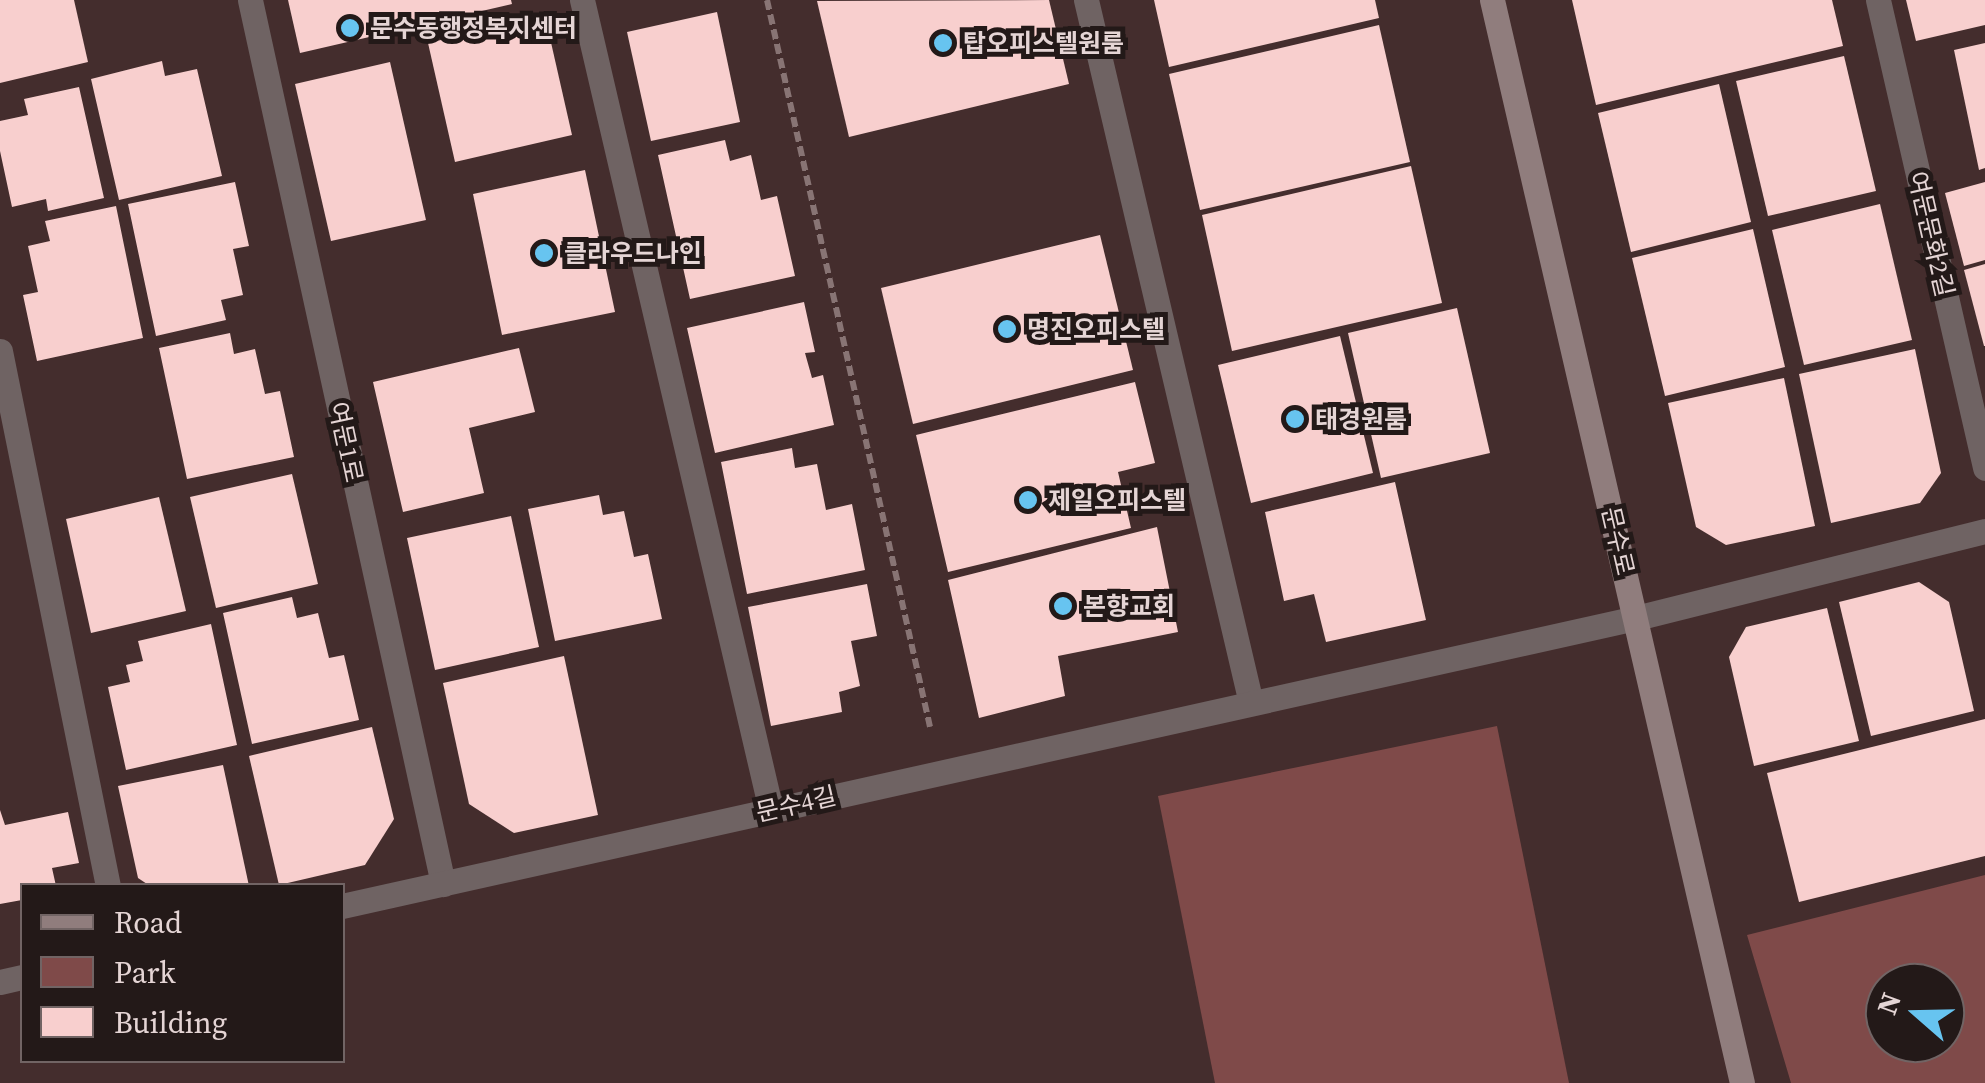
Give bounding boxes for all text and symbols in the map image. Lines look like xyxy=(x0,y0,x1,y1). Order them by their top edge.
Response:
place label: 문수동행정복지센터 xyxy=(370,13,577,43)
marker: 문수동행정복지센터 xyxy=(339,17,361,39)
place label: 탑오피스텔원룸 xyxy=(963,28,1124,58)
marker: 탑오피스텔원룸 xyxy=(932,32,954,54)
street label: 여문문화2길 xyxy=(1902,169,1960,299)
place label: 클라우드나인 xyxy=(564,238,702,268)
marker: 클라우드나인 xyxy=(533,242,555,264)
place label: 명진오피스텔 xyxy=(1027,314,1165,344)
marker: 명진오피스텔 xyxy=(996,318,1018,340)
street label: 여문1로 xyxy=(323,399,369,485)
place label: 태경원룸 xyxy=(1315,404,1407,434)
marker: 태경원룸 xyxy=(1284,408,1306,430)
place label: 제일오피스텔 xyxy=(1048,485,1186,515)
marker: 제일오피스텔 xyxy=(1017,489,1039,511)
street label: 문수로 xyxy=(1596,504,1640,578)
place label: 본향교회 xyxy=(1083,591,1175,621)
marker: 본향교회 xyxy=(1052,595,1074,617)
street label: 문수4길 xyxy=(753,780,839,828)
legend xyxy=(20,883,345,1063)
text: Road xyxy=(114,902,182,943)
text: Park xyxy=(114,952,176,993)
north arrow xyxy=(1865,963,1965,1063)
text: N xyxy=(1867,987,1910,1020)
text: Building xyxy=(114,1002,227,1043)

